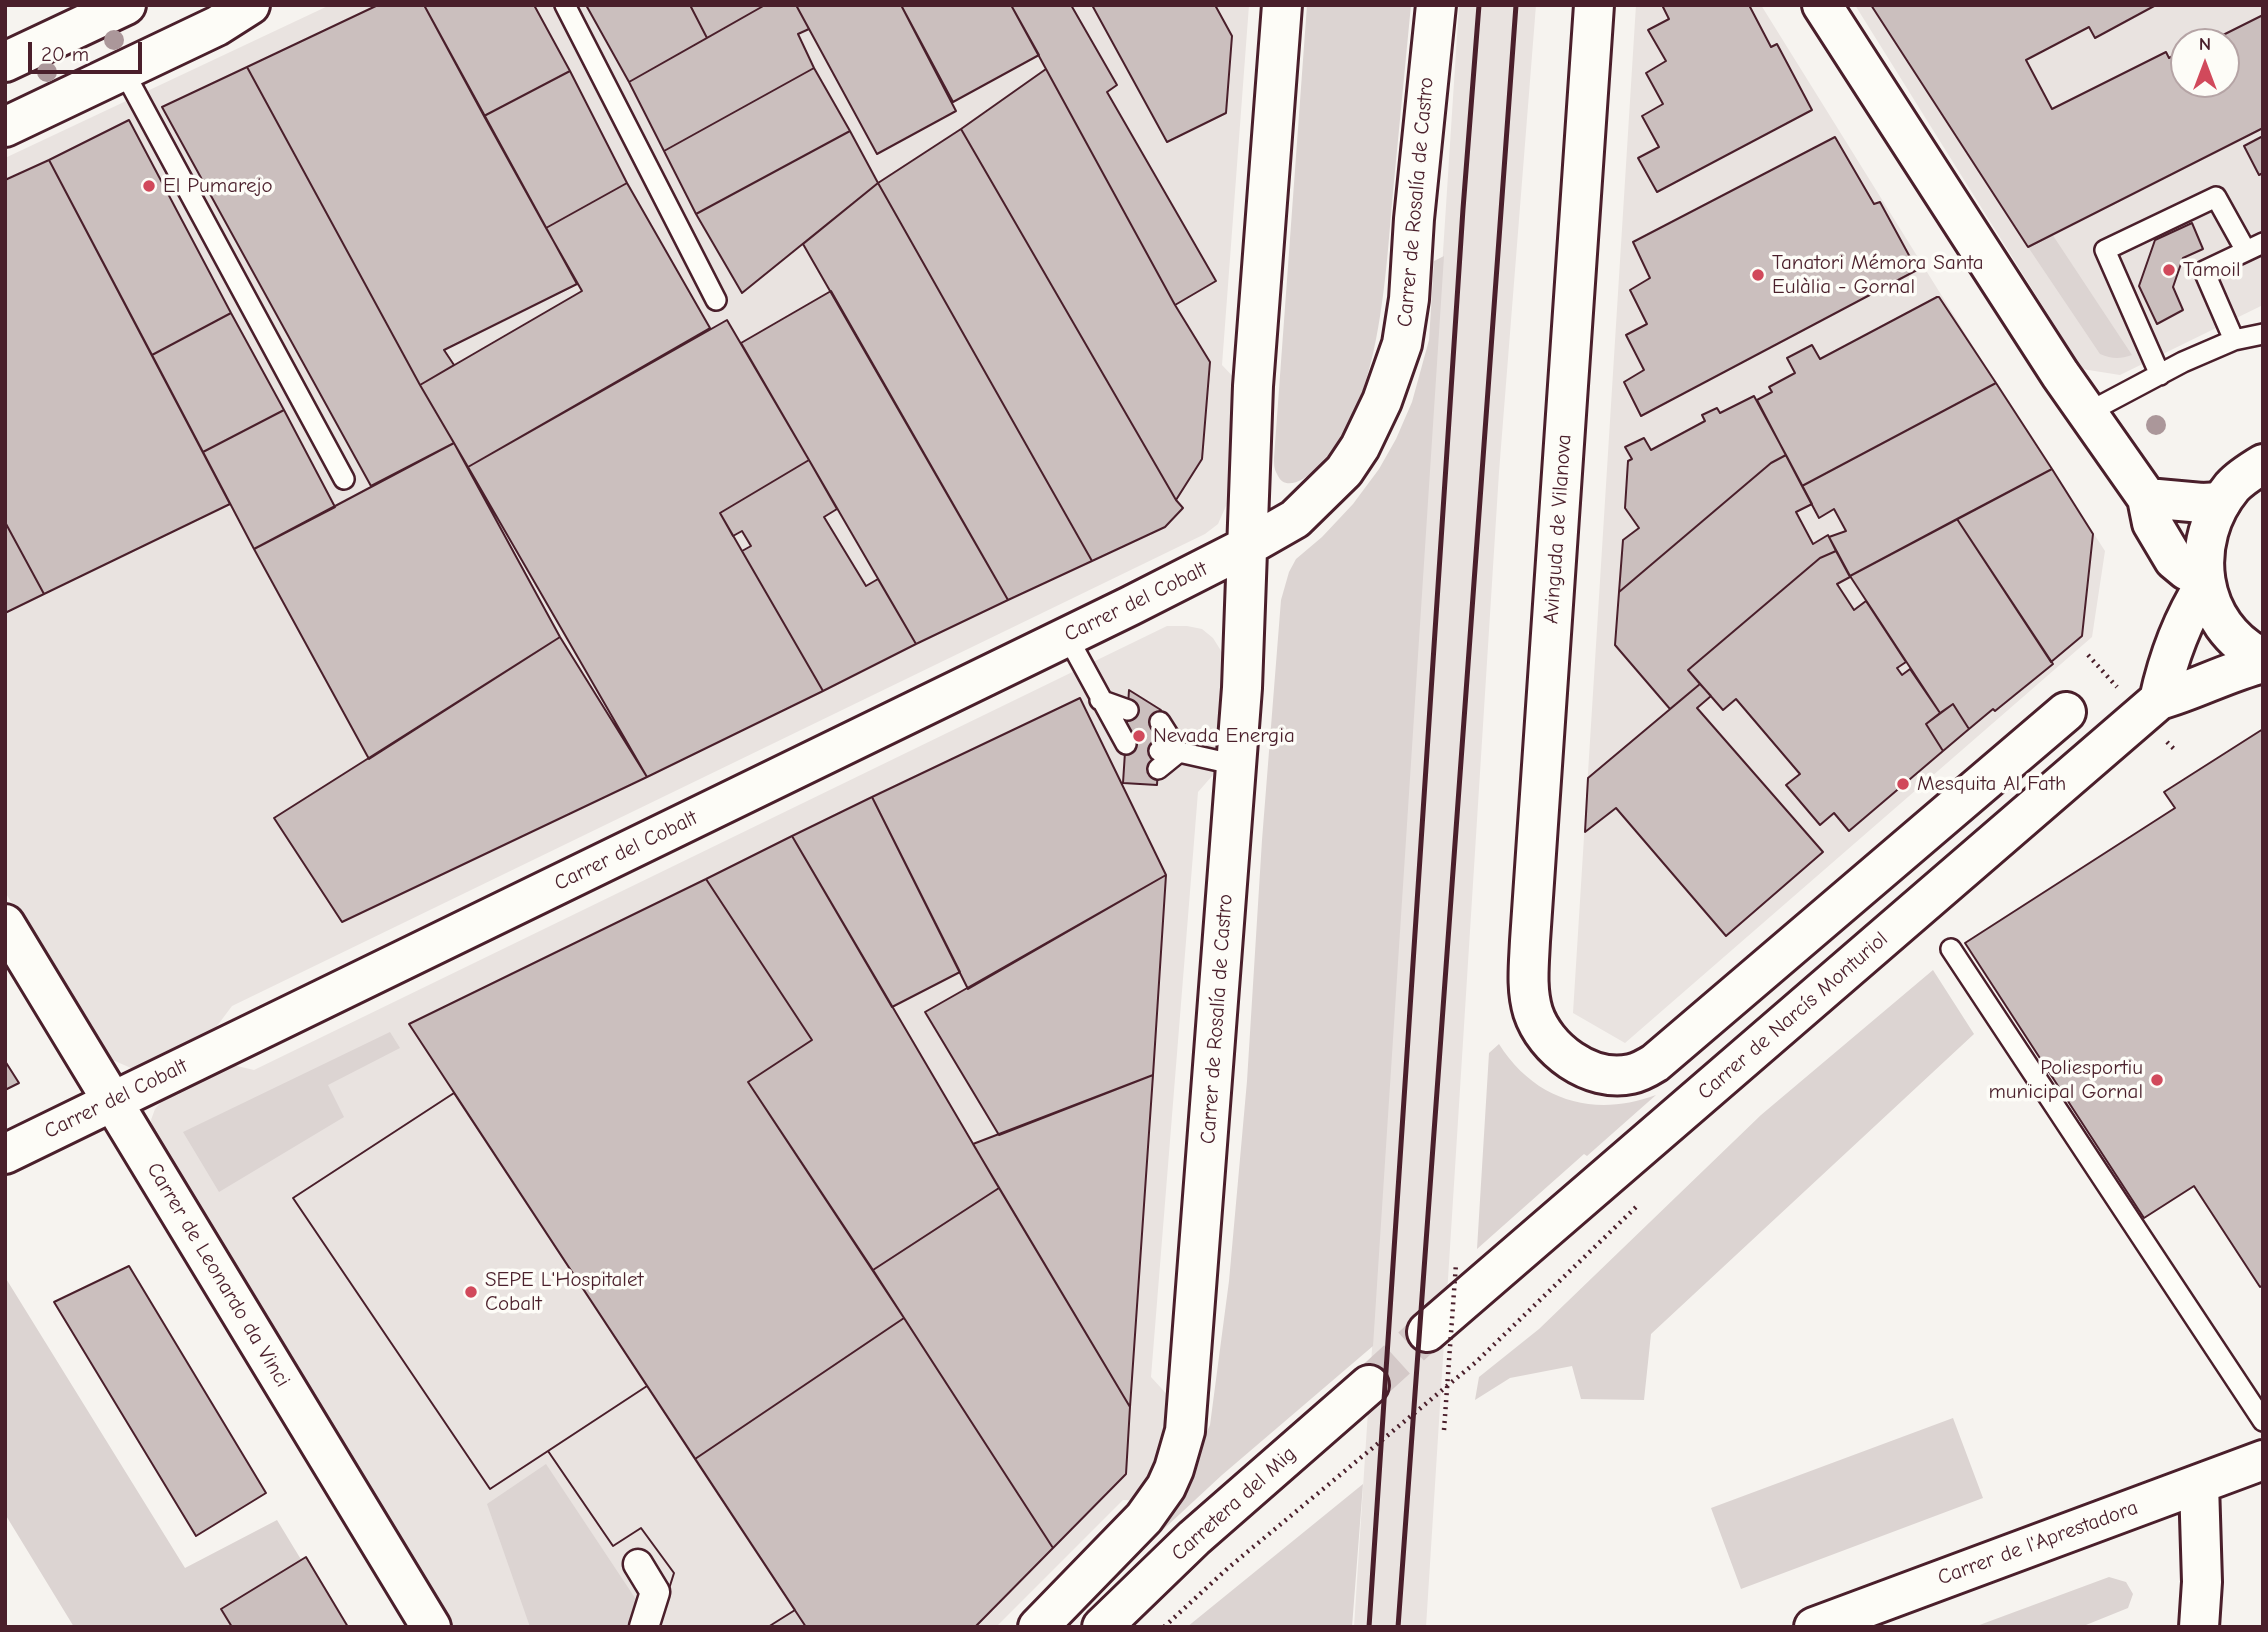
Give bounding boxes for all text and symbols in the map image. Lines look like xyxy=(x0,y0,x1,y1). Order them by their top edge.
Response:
scale bar xyxy=(32,28,145,72)
north arrow xyxy=(2170,28,2240,98)
text: N xyxy=(2199,33,2211,55)
text: 20 m xyxy=(41,42,89,66)
street label: Carrer de Rosalía de Castro xyxy=(1393,76,1439,328)
place label: El Pumarejo xyxy=(163,173,272,199)
marker: El Pumarejo xyxy=(141,178,157,194)
place label: Tanatori Mémora Santa Eulàlia - Gornal xyxy=(1772,250,1984,300)
place label: Tamoil xyxy=(2183,257,2241,283)
marker: Tamoil xyxy=(2161,262,2177,278)
marker: Tanatori Mémora Santa Eulàlia - Gornal xyxy=(1750,267,1766,283)
street label: Avinguda de Vilanova xyxy=(1539,433,1577,625)
street label: Carrer del Cobalt xyxy=(1060,557,1212,647)
place label: Nevada Energia xyxy=(1153,723,1295,749)
marker: Nevada Energia xyxy=(1131,728,1147,744)
place label: Mesquita Al Fath xyxy=(1917,771,2066,797)
marker: Mesquita Al Fath xyxy=(1895,776,1911,792)
street label: Carrer del Cobalt xyxy=(550,806,702,896)
street label: Carrer de Rosalía de Castro xyxy=(1196,893,1238,1145)
street label: Carrer de Narcís Monturiol xyxy=(1693,927,1893,1105)
street label: Carrer del Cobalt xyxy=(40,1054,192,1144)
place label: Poliesportiu municipal Gornal xyxy=(1989,1055,2143,1105)
marker: Poliesportiu municipal Gornal xyxy=(2149,1072,2165,1088)
street label: Carrer de Leonardo da Vinci xyxy=(141,1158,295,1392)
place label: SEPE L'Hospitalet Cobalt xyxy=(485,1267,643,1317)
marker: SEPE L'Hospitalet Cobalt xyxy=(463,1284,479,1300)
street label: Carretera del Mig xyxy=(1166,1441,1302,1567)
street label: Carrer de l'Aprestadora xyxy=(1935,1495,2141,1591)

